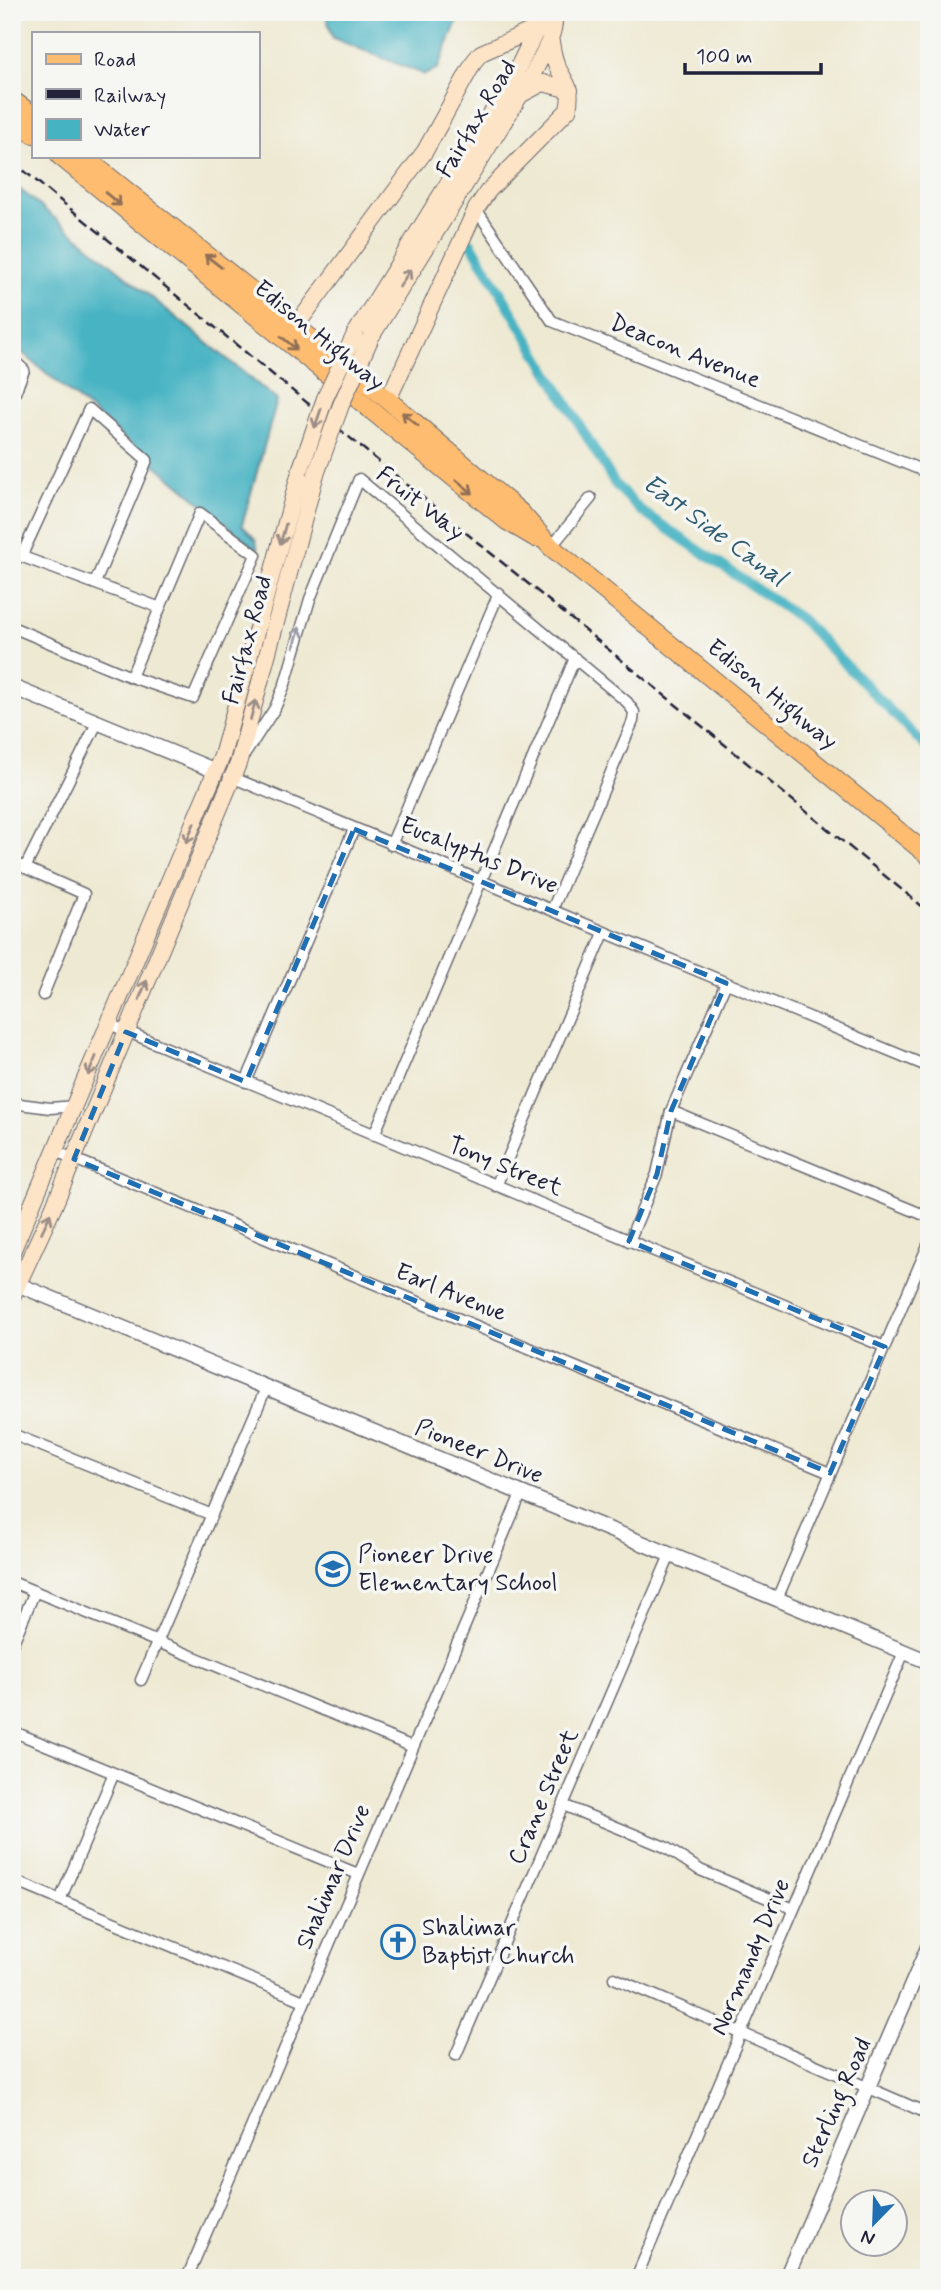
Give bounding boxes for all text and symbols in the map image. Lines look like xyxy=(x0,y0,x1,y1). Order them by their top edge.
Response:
legend xyxy=(32,32,259,158)
scale bar xyxy=(685,32,822,76)
text: 100 m xyxy=(696,43,752,71)
text: Road xyxy=(94,46,136,74)
street label: Fairfax Road xyxy=(430,54,524,184)
text: Railway xyxy=(94,82,166,110)
text: Water xyxy=(94,116,150,144)
one-way arrow xyxy=(103,191,121,207)
one-way arrow xyxy=(205,254,223,269)
one-way arrow xyxy=(398,269,412,289)
street label: Edison Highway xyxy=(245,274,391,401)
street label: Deacon Avenue xyxy=(605,308,765,396)
one-way arrow xyxy=(279,335,297,351)
one-way arrow xyxy=(311,407,323,429)
one-way arrow xyxy=(401,411,419,427)
street label: Fruit Way xyxy=(369,460,471,548)
water label: East Side Canal xyxy=(635,467,795,596)
one-way arrow xyxy=(456,479,474,495)
one-way arrow xyxy=(276,522,289,545)
street label: Fairfax Road xyxy=(216,572,280,708)
one-way arrow xyxy=(291,626,304,648)
street label: Edison Highway xyxy=(698,633,844,760)
one-way arrow xyxy=(247,699,260,722)
street label: Eucalyptus Drive xyxy=(395,810,563,902)
one-way arrow xyxy=(183,822,196,844)
one-way arrow xyxy=(137,980,150,1001)
one-way arrow xyxy=(85,1054,98,1076)
street label: Tony Street xyxy=(443,1130,567,1204)
one-way arrow xyxy=(41,1212,54,1233)
street label: Earl Avenue xyxy=(391,1257,511,1329)
street label: Pioneer Drive xyxy=(410,1412,548,1492)
place label: Pioneer Drive Elementary School xyxy=(358,1540,557,1599)
school or university icon: Pioneer Drive Elementary School xyxy=(314,1550,352,1588)
street label: Crane Street xyxy=(502,1725,586,1869)
street label: Shalimar Drive xyxy=(289,1800,379,1954)
street label: Normandy Drive xyxy=(704,1874,798,2040)
place label: Shalimar Baptist Church xyxy=(422,1913,575,1972)
church icon: Shalimar Baptist Church xyxy=(379,1923,417,1961)
street label: Sterling Road xyxy=(795,2033,882,2174)
north arrow xyxy=(839,2188,909,2258)
text: N xyxy=(857,2223,879,2251)

